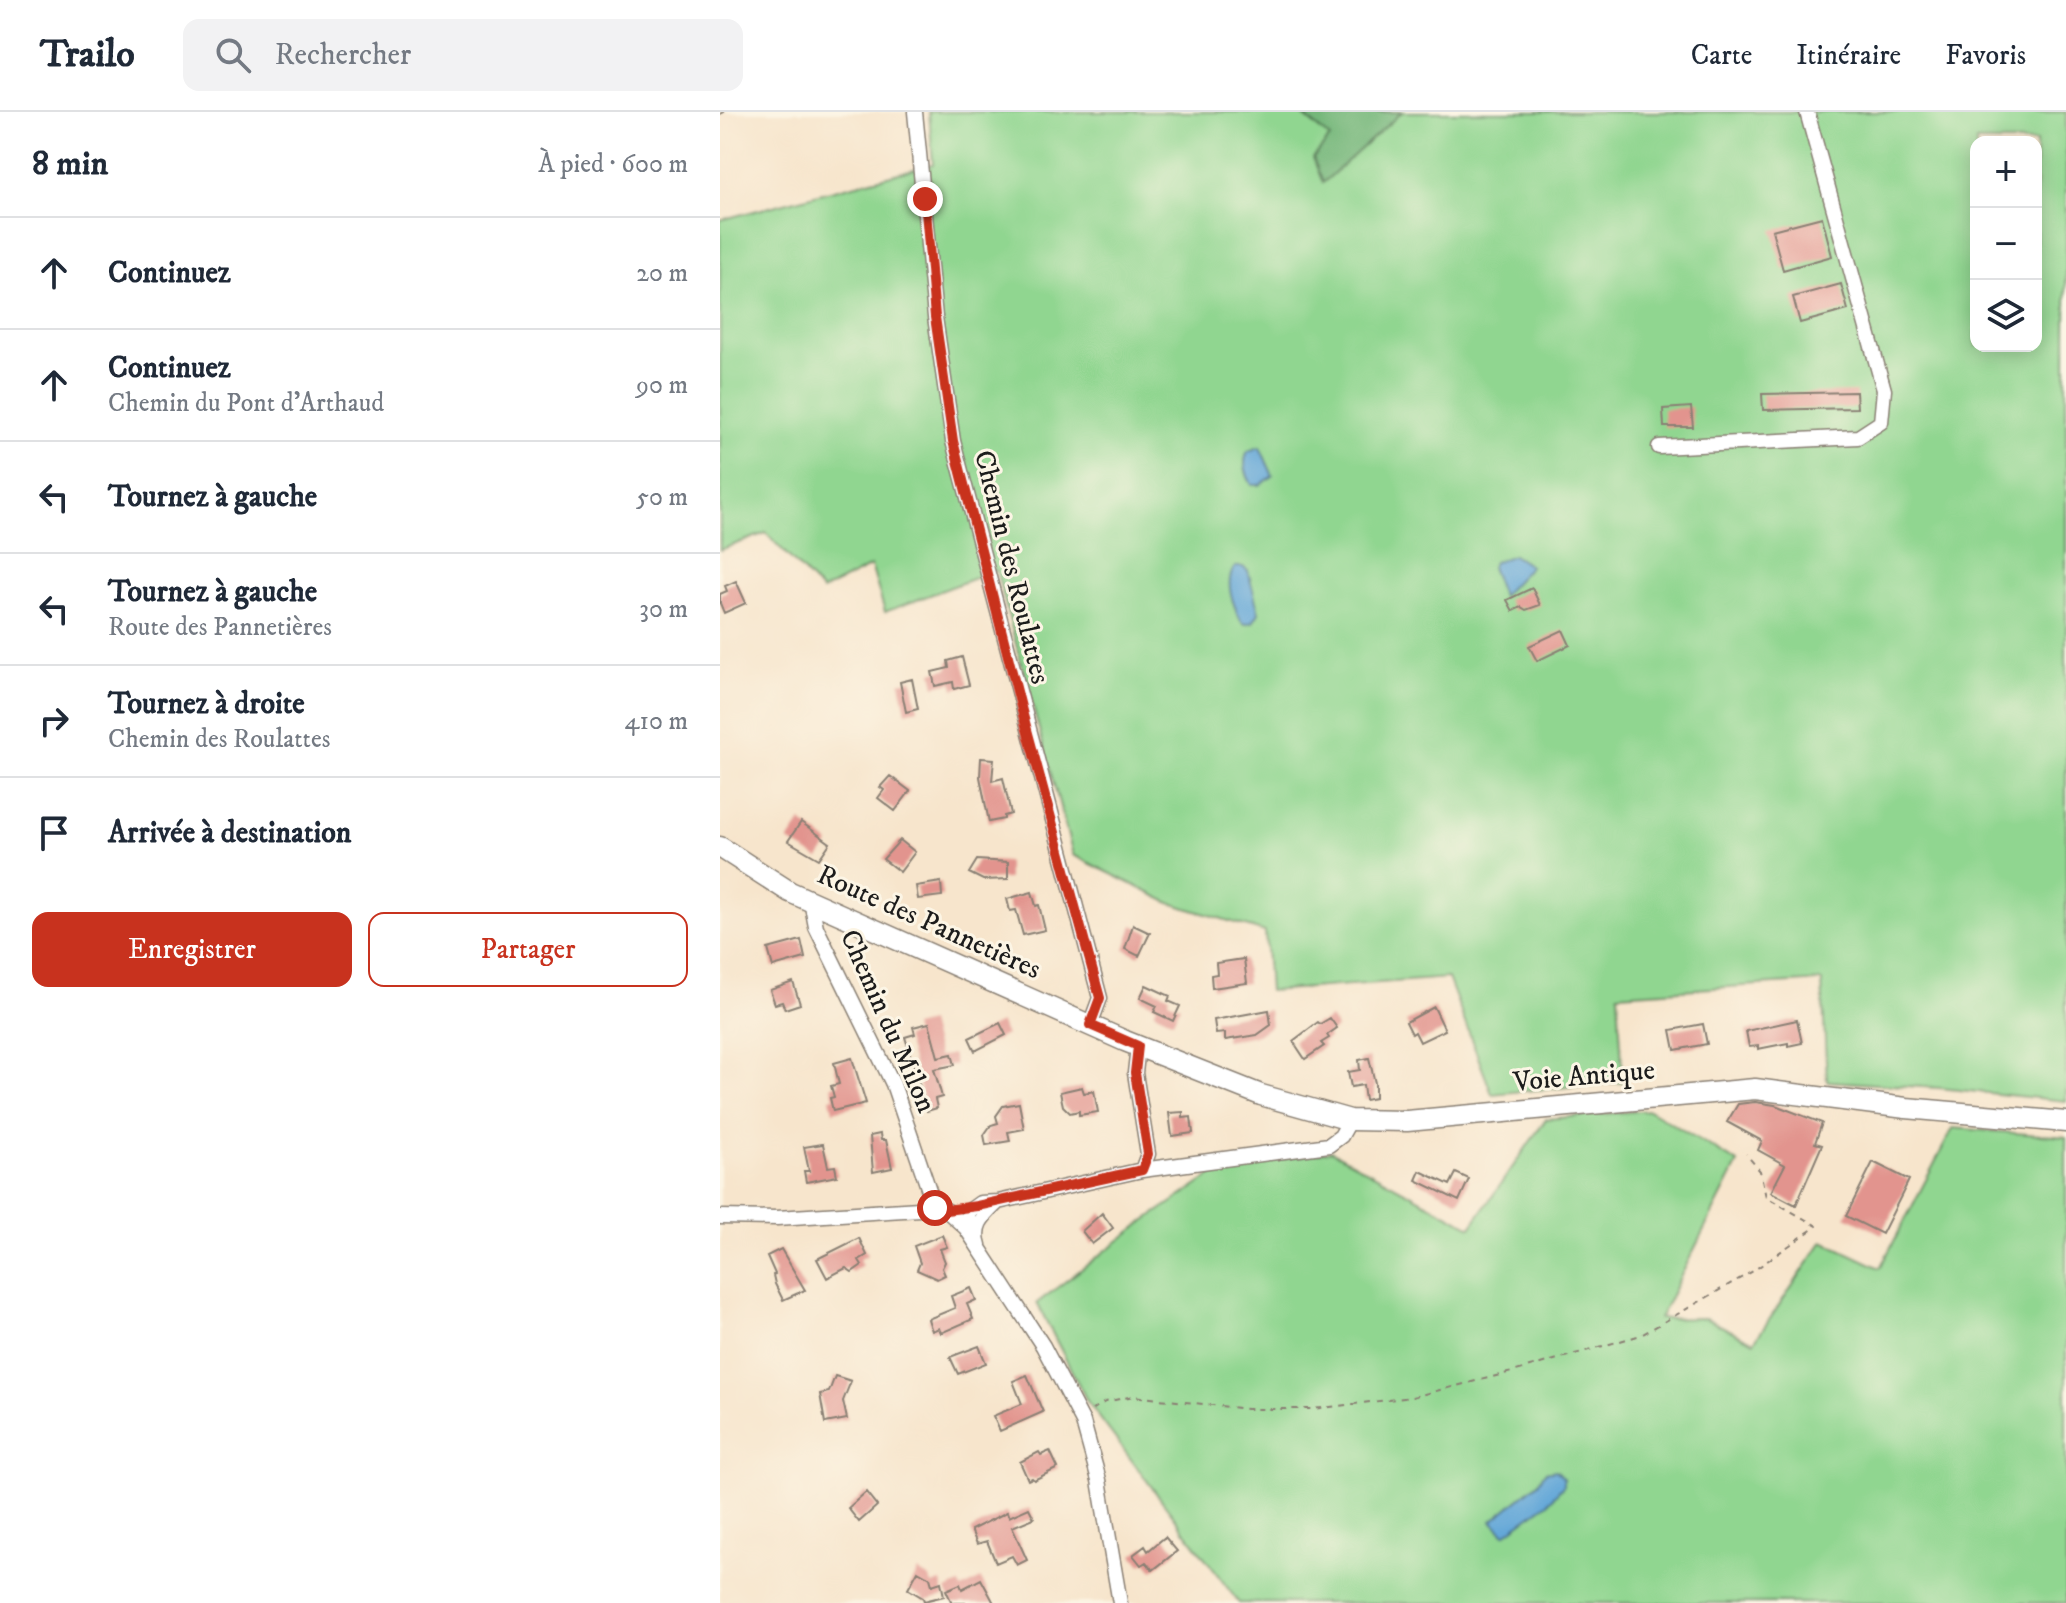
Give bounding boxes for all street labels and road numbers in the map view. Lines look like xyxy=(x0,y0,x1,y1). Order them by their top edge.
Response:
street label: Chemin des Roulattes xyxy=(966,447,1058,687)
street label: Route des Pannetières xyxy=(812,857,1046,987)
street label: Chemin du Milon xyxy=(832,924,944,1118)
street label: Voie Antique xyxy=(1511,1052,1656,1100)

